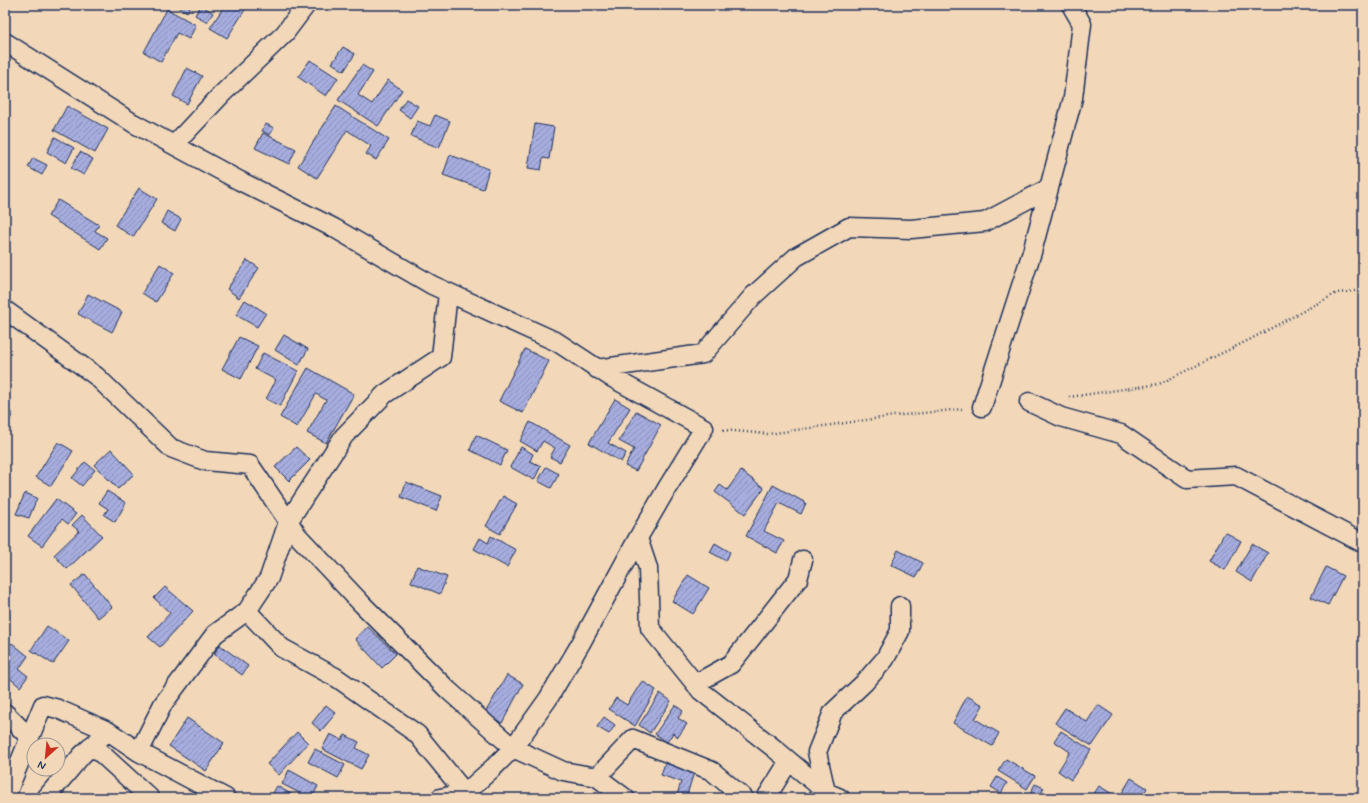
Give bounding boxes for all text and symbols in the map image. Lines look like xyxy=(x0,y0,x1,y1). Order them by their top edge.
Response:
north arrow xyxy=(26,737,66,777)
text: N xyxy=(35,757,48,773)

